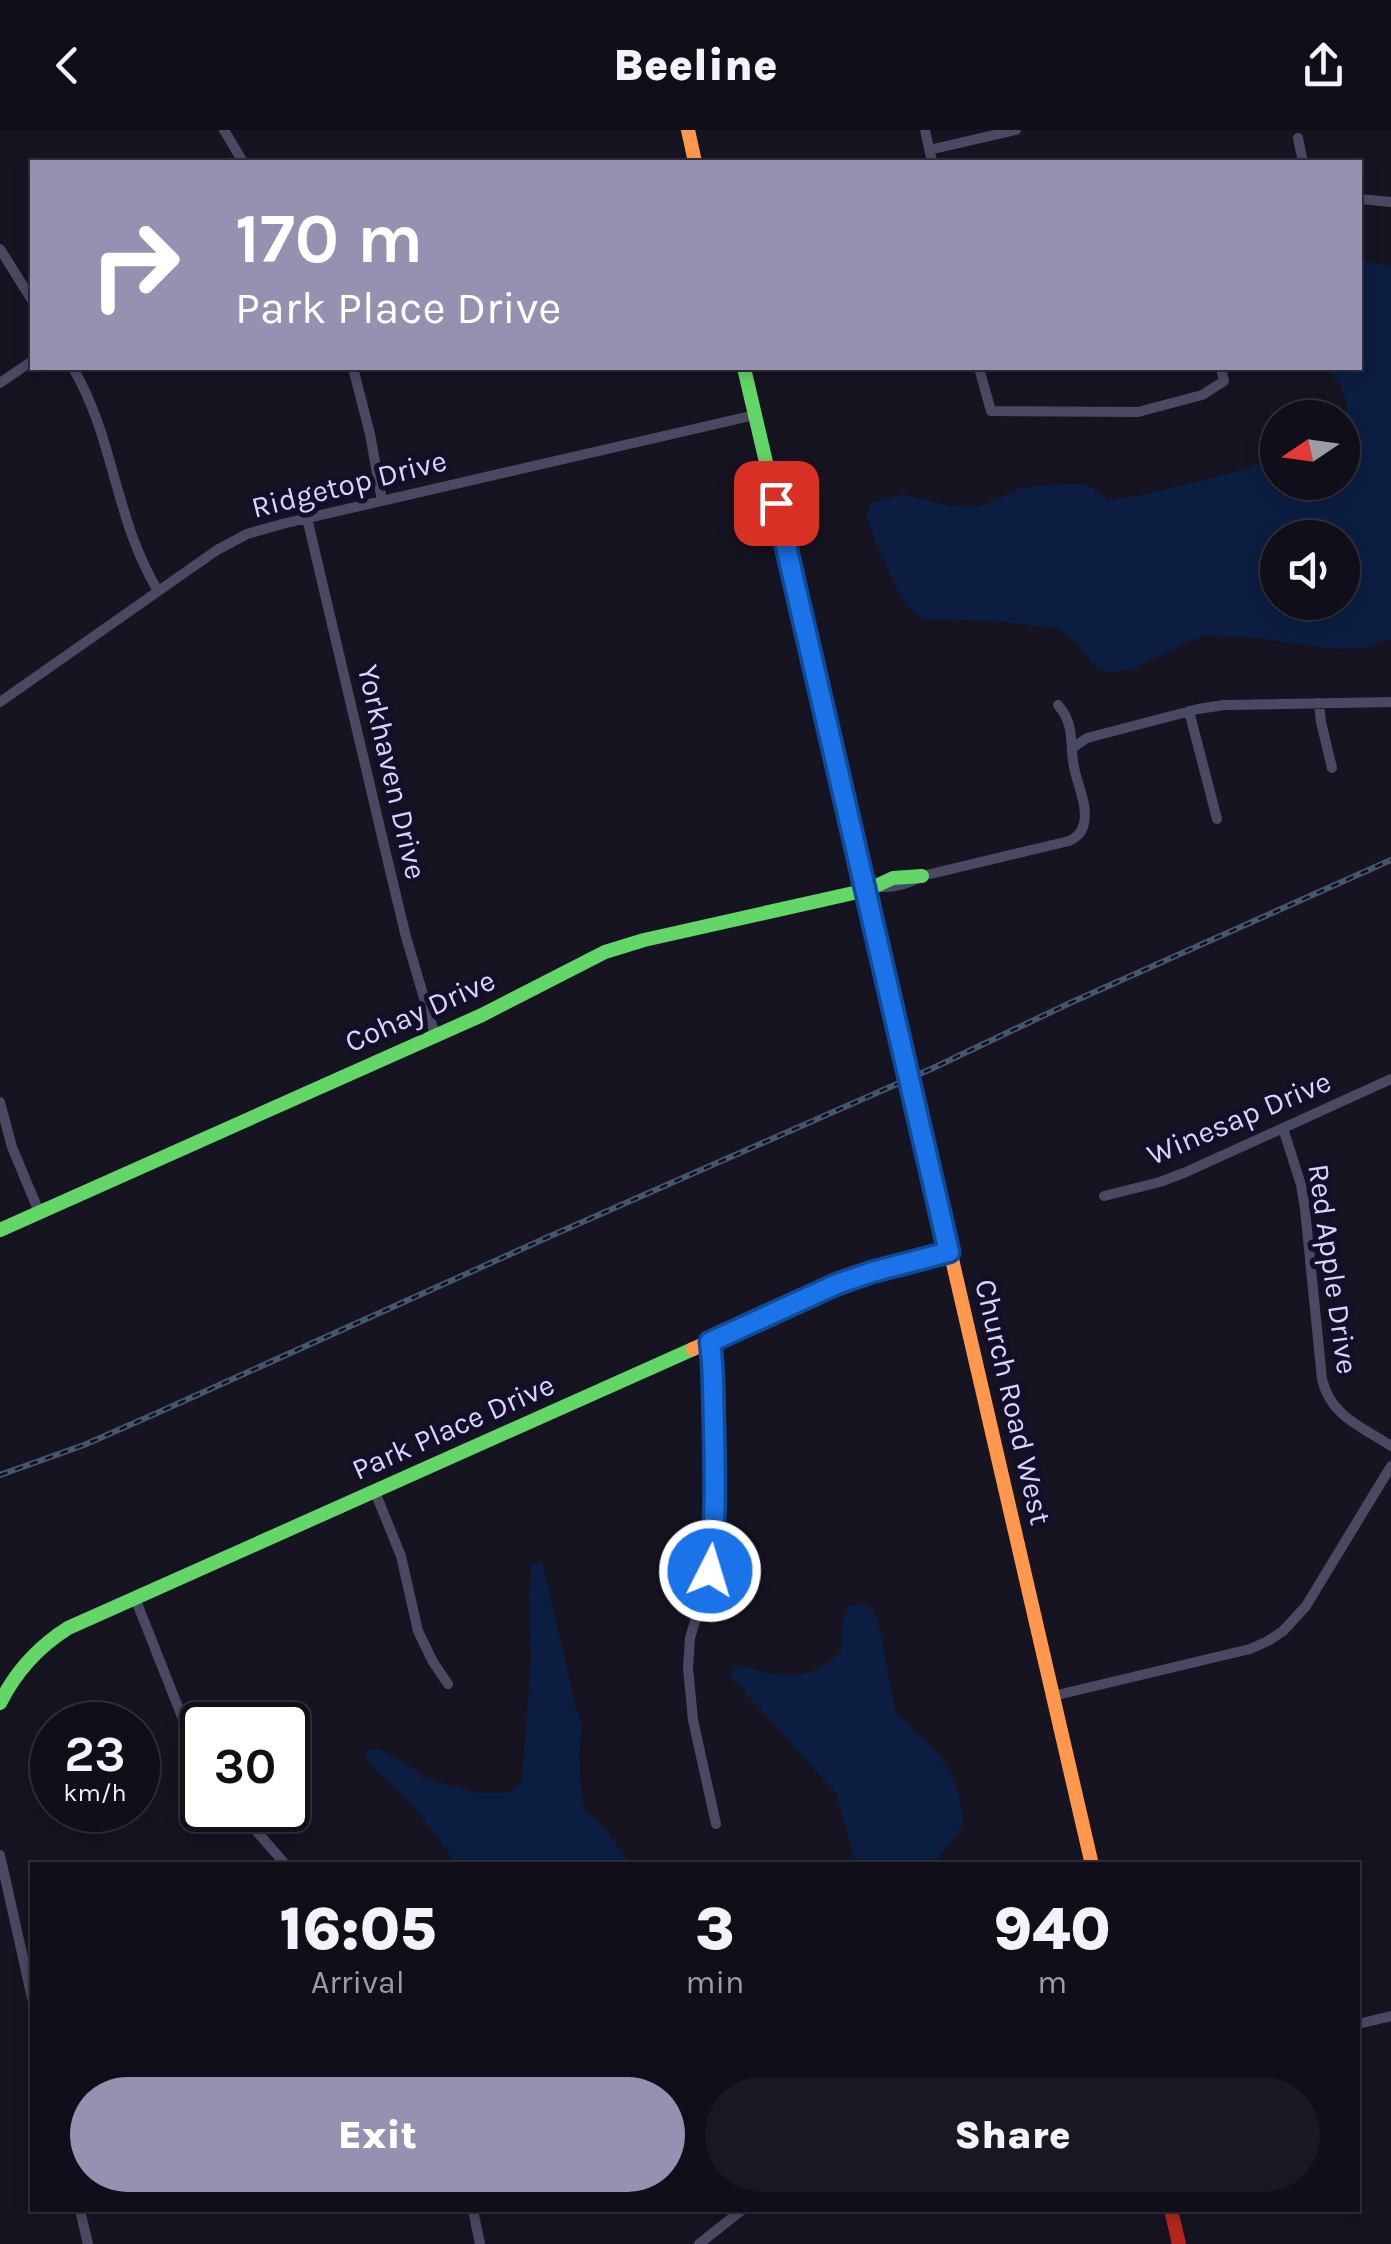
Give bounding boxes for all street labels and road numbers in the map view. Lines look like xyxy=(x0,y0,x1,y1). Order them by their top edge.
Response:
street label: Ridgetop Drive xyxy=(248,442,450,526)
street label: Yorkhaven Drive xyxy=(350,661,434,883)
street label: Cohay Drive xyxy=(339,962,501,1060)
street label: Winesap Drive xyxy=(1142,1063,1336,1173)
street label: Red Apple Drive xyxy=(1300,1162,1366,1376)
street label: Church Road West xyxy=(967,1276,1059,1528)
street label: Park Place Drive xyxy=(346,1366,560,1488)

